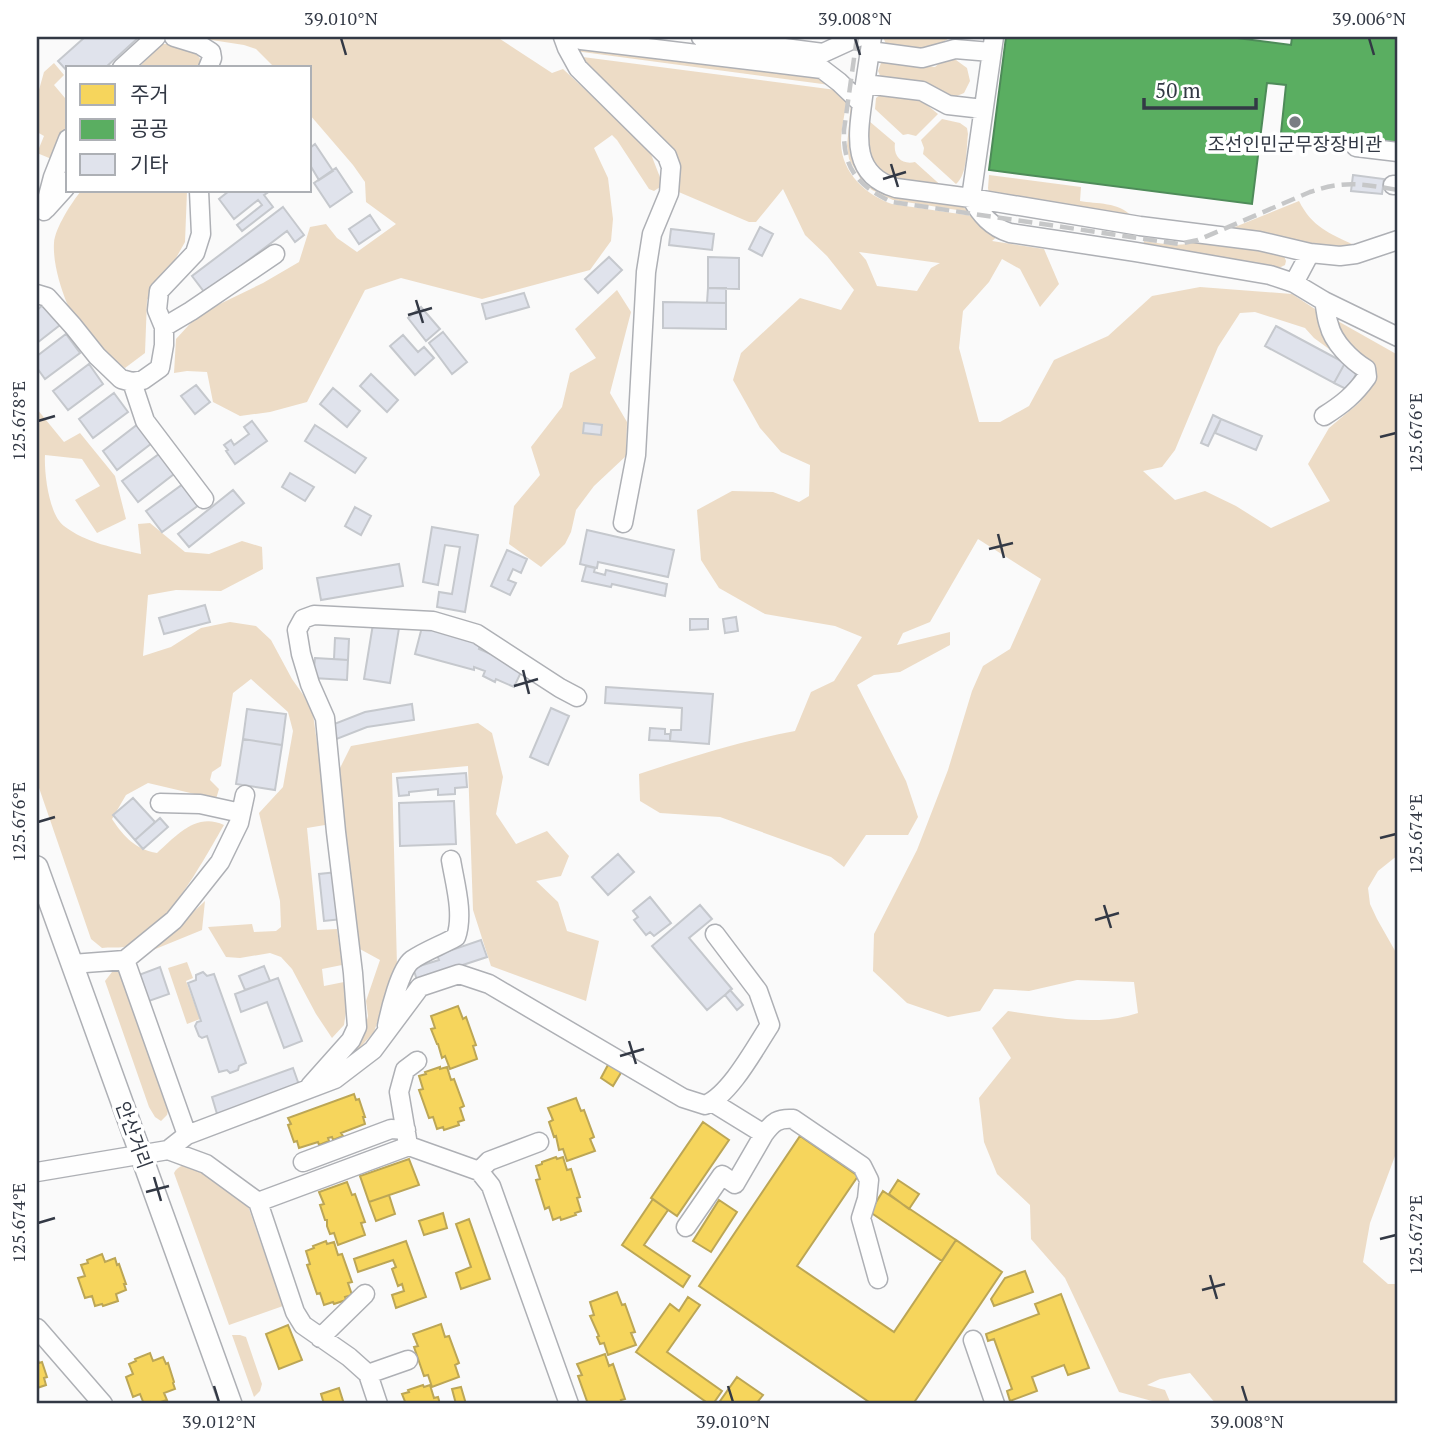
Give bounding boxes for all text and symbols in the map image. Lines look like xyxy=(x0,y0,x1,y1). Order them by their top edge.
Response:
text: 39.010°N xyxy=(304,6,378,30)
text: 39.008°N xyxy=(818,6,892,30)
text: 39.006°N xyxy=(1332,6,1406,30)
legend xyxy=(66,66,312,192)
scale bar xyxy=(1144,66,1256,110)
text: 50 m xyxy=(1155,76,1201,104)
text: 주거 xyxy=(130,80,169,108)
text: 공공 xyxy=(130,114,169,142)
marker: 조선인민군무장장비관 xyxy=(1287,114,1303,130)
place label: 조선인민군무장장비관 xyxy=(1208,131,1382,156)
text: 기타 xyxy=(130,150,169,178)
text: 125.678°E xyxy=(6,381,30,461)
text: 125.676°E xyxy=(1403,393,1427,473)
text: 125.676°E xyxy=(6,782,30,862)
text: 125.674°E xyxy=(1403,794,1427,874)
street label: 안산거리 xyxy=(111,1098,158,1172)
text: 125.674°E xyxy=(6,1183,30,1263)
text: 125.672°E xyxy=(1403,1195,1427,1275)
text: 39.012°N xyxy=(182,1409,256,1433)
text: 39.010°N xyxy=(696,1409,770,1433)
text: 39.008°N xyxy=(1210,1409,1284,1433)

